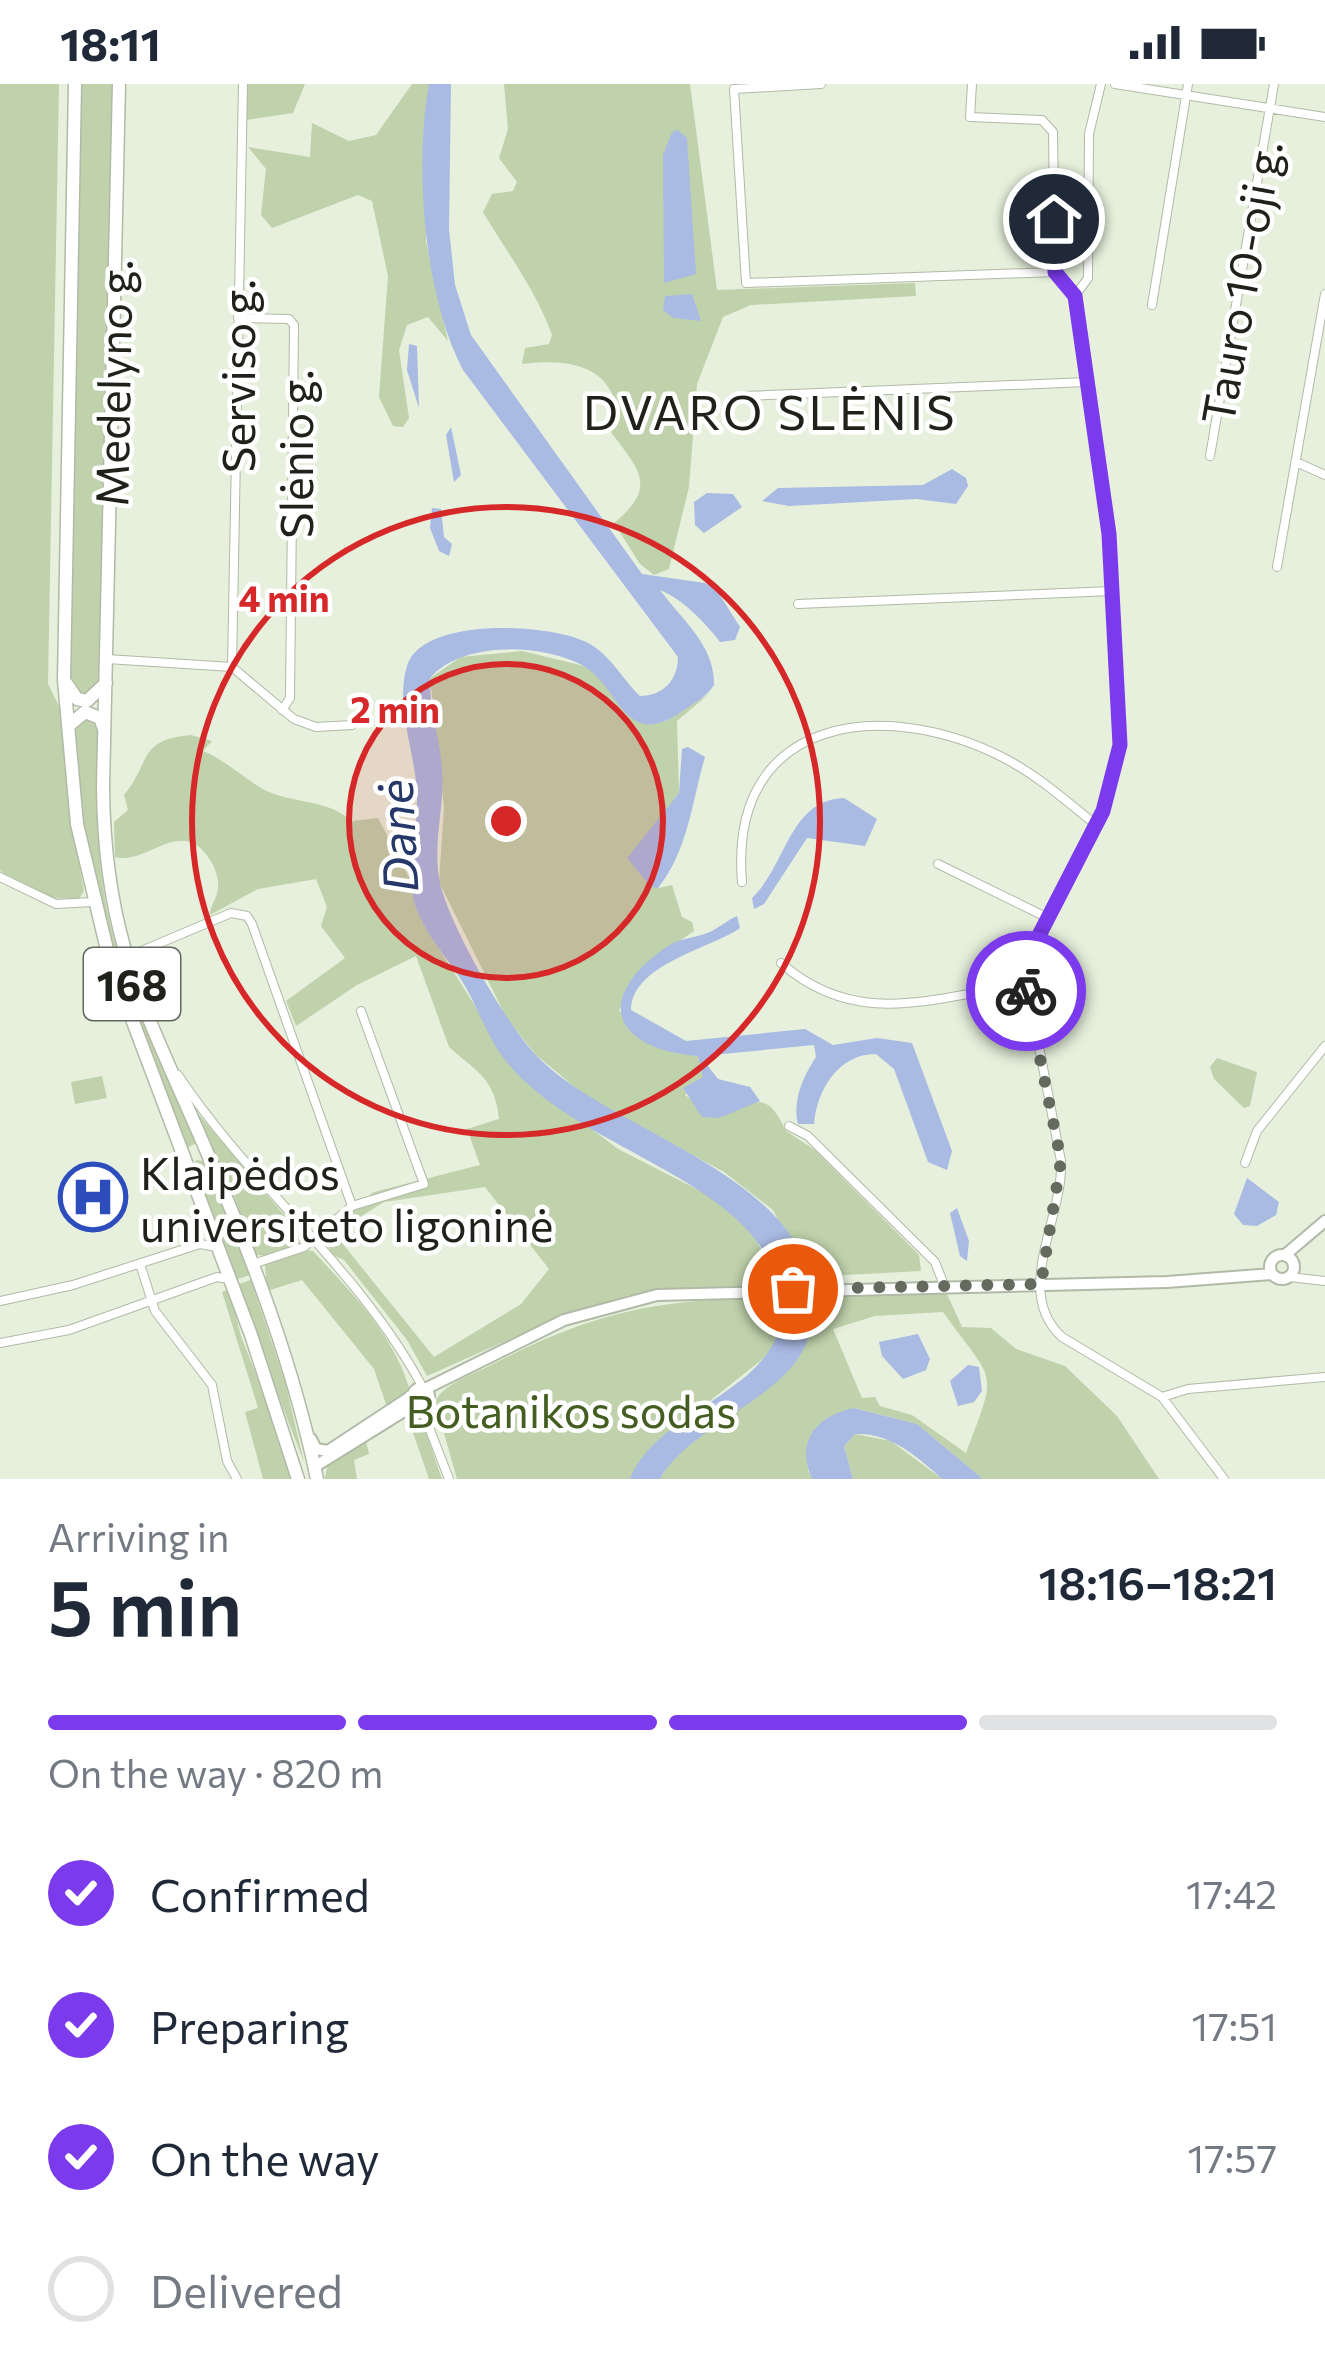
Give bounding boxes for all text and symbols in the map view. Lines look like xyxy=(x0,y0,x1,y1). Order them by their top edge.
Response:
text: 18:11 xyxy=(60,15,161,70)
street label: Tauro 10-oji g. xyxy=(1188,136,1292,428)
pin xyxy=(1003,168,1105,270)
icon: home xyxy=(1021,186,1087,252)
street label: Medelyno g. xyxy=(82,259,142,507)
street label: Serviso g. xyxy=(209,279,264,473)
street label: Slėnio g. xyxy=(267,369,322,539)
district label: DVARO SLĖNIS xyxy=(583,381,957,440)
text: 4 min xyxy=(238,575,330,619)
text: 2 min xyxy=(350,686,440,730)
water label: Danė xyxy=(364,778,428,894)
centre of rings xyxy=(485,800,527,842)
courier xyxy=(966,931,1086,1051)
road number: 168 xyxy=(84,948,180,1020)
icon: bike xyxy=(993,958,1059,1024)
place label: Klaipėdos universiteto ligoninė xyxy=(140,1144,554,1251)
hospital icon: Klaipėdos universiteto ligoninė xyxy=(58,1162,128,1232)
pin xyxy=(742,1238,844,1340)
icon: bag xyxy=(760,1256,826,1322)
park label: Botanikos sodas xyxy=(405,1382,737,1437)
text: Arriving in xyxy=(48,1512,229,1560)
text: 18:16–18:21 xyxy=(1038,1554,1277,1609)
text: 5 min xyxy=(48,1557,242,1652)
text: On the way · 820 m xyxy=(48,1748,383,1796)
icon: check xyxy=(48,1860,114,1926)
text: Confirmed xyxy=(150,1866,370,1921)
text: 17:42 xyxy=(1186,1869,1277,1917)
icon: check xyxy=(48,1992,114,2058)
text: Preparing xyxy=(150,1998,349,2053)
text: 17:51 xyxy=(1191,2001,1277,2049)
icon: check xyxy=(48,2124,114,2190)
text: On the way xyxy=(150,2130,380,2185)
text: 17:57 xyxy=(1188,2133,1277,2181)
text: Delivered xyxy=(150,2262,343,2317)

